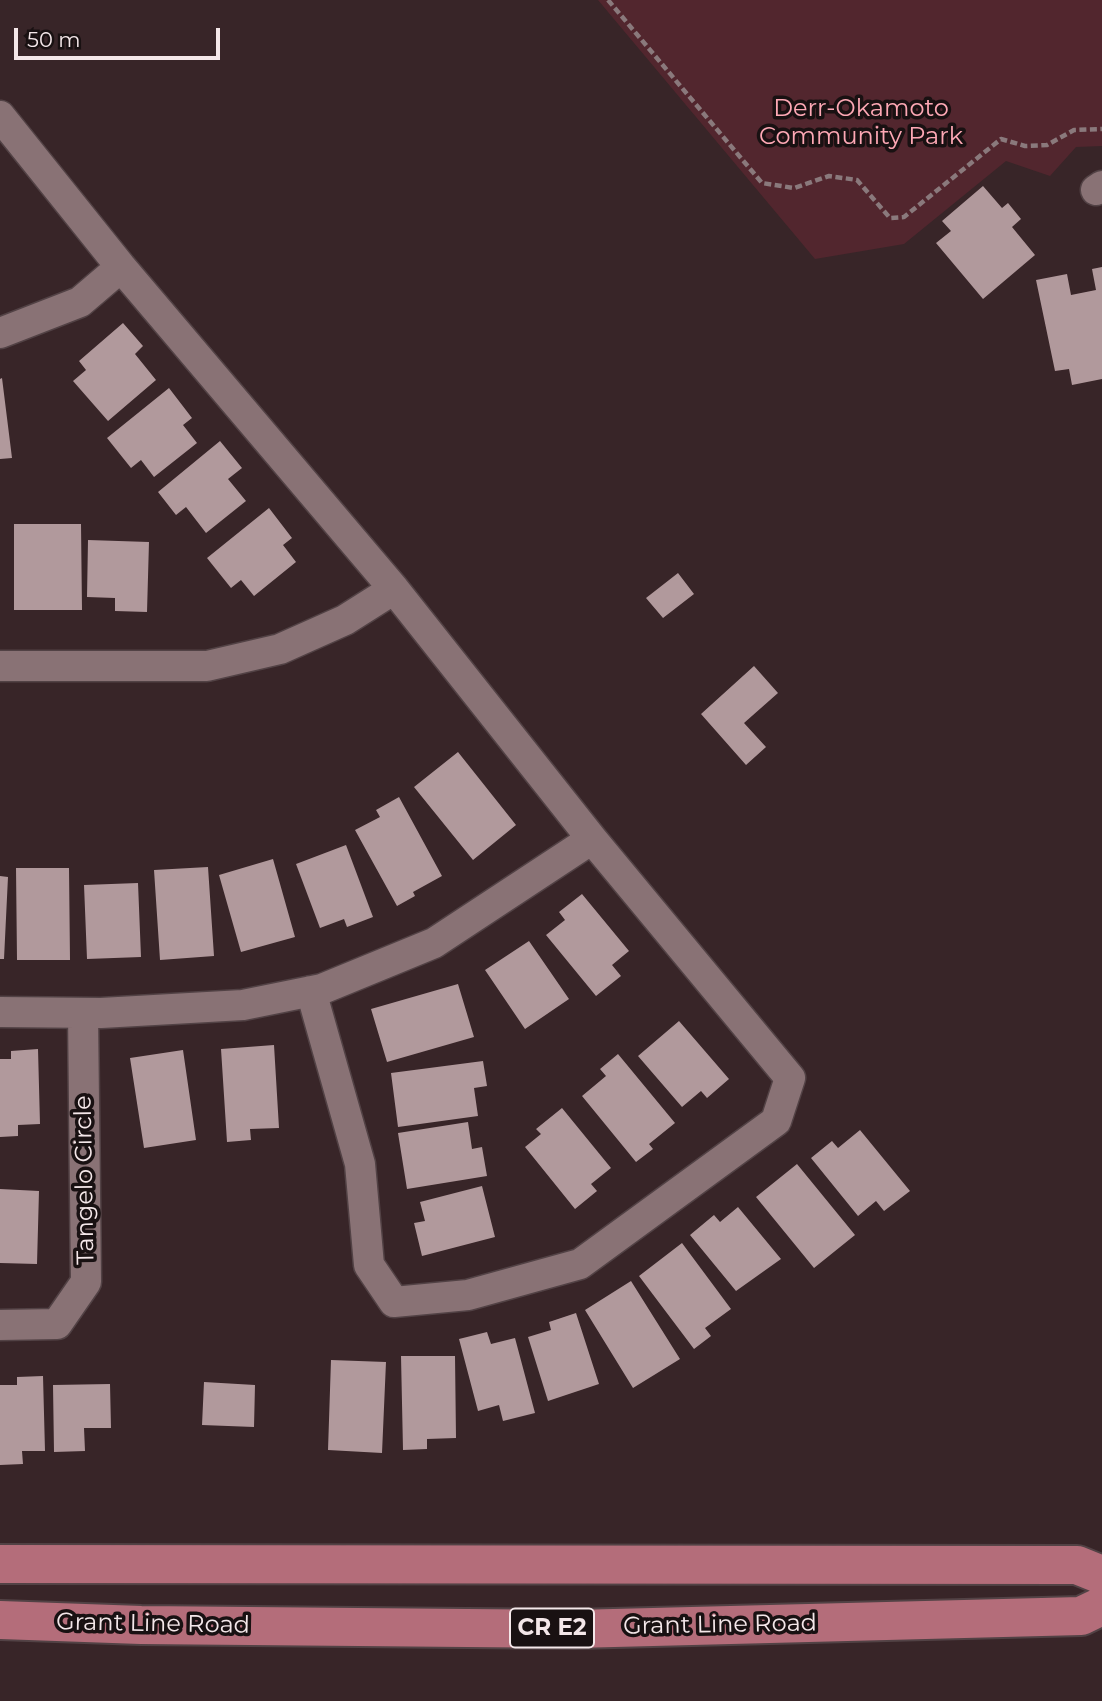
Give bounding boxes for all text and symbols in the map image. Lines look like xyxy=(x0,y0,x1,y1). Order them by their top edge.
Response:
scale bar xyxy=(18,14,224,58)
text: 50 m xyxy=(27,27,81,52)
park label: Derr-Okamoto Community Park xyxy=(759,95,963,151)
street label: Tangelo Circle xyxy=(69,1095,101,1265)
street label: Grant Line Road xyxy=(56,1608,250,1640)
road number: CR E2 xyxy=(510,1609,594,1648)
street label: Grant Line Road xyxy=(623,1609,817,1641)

